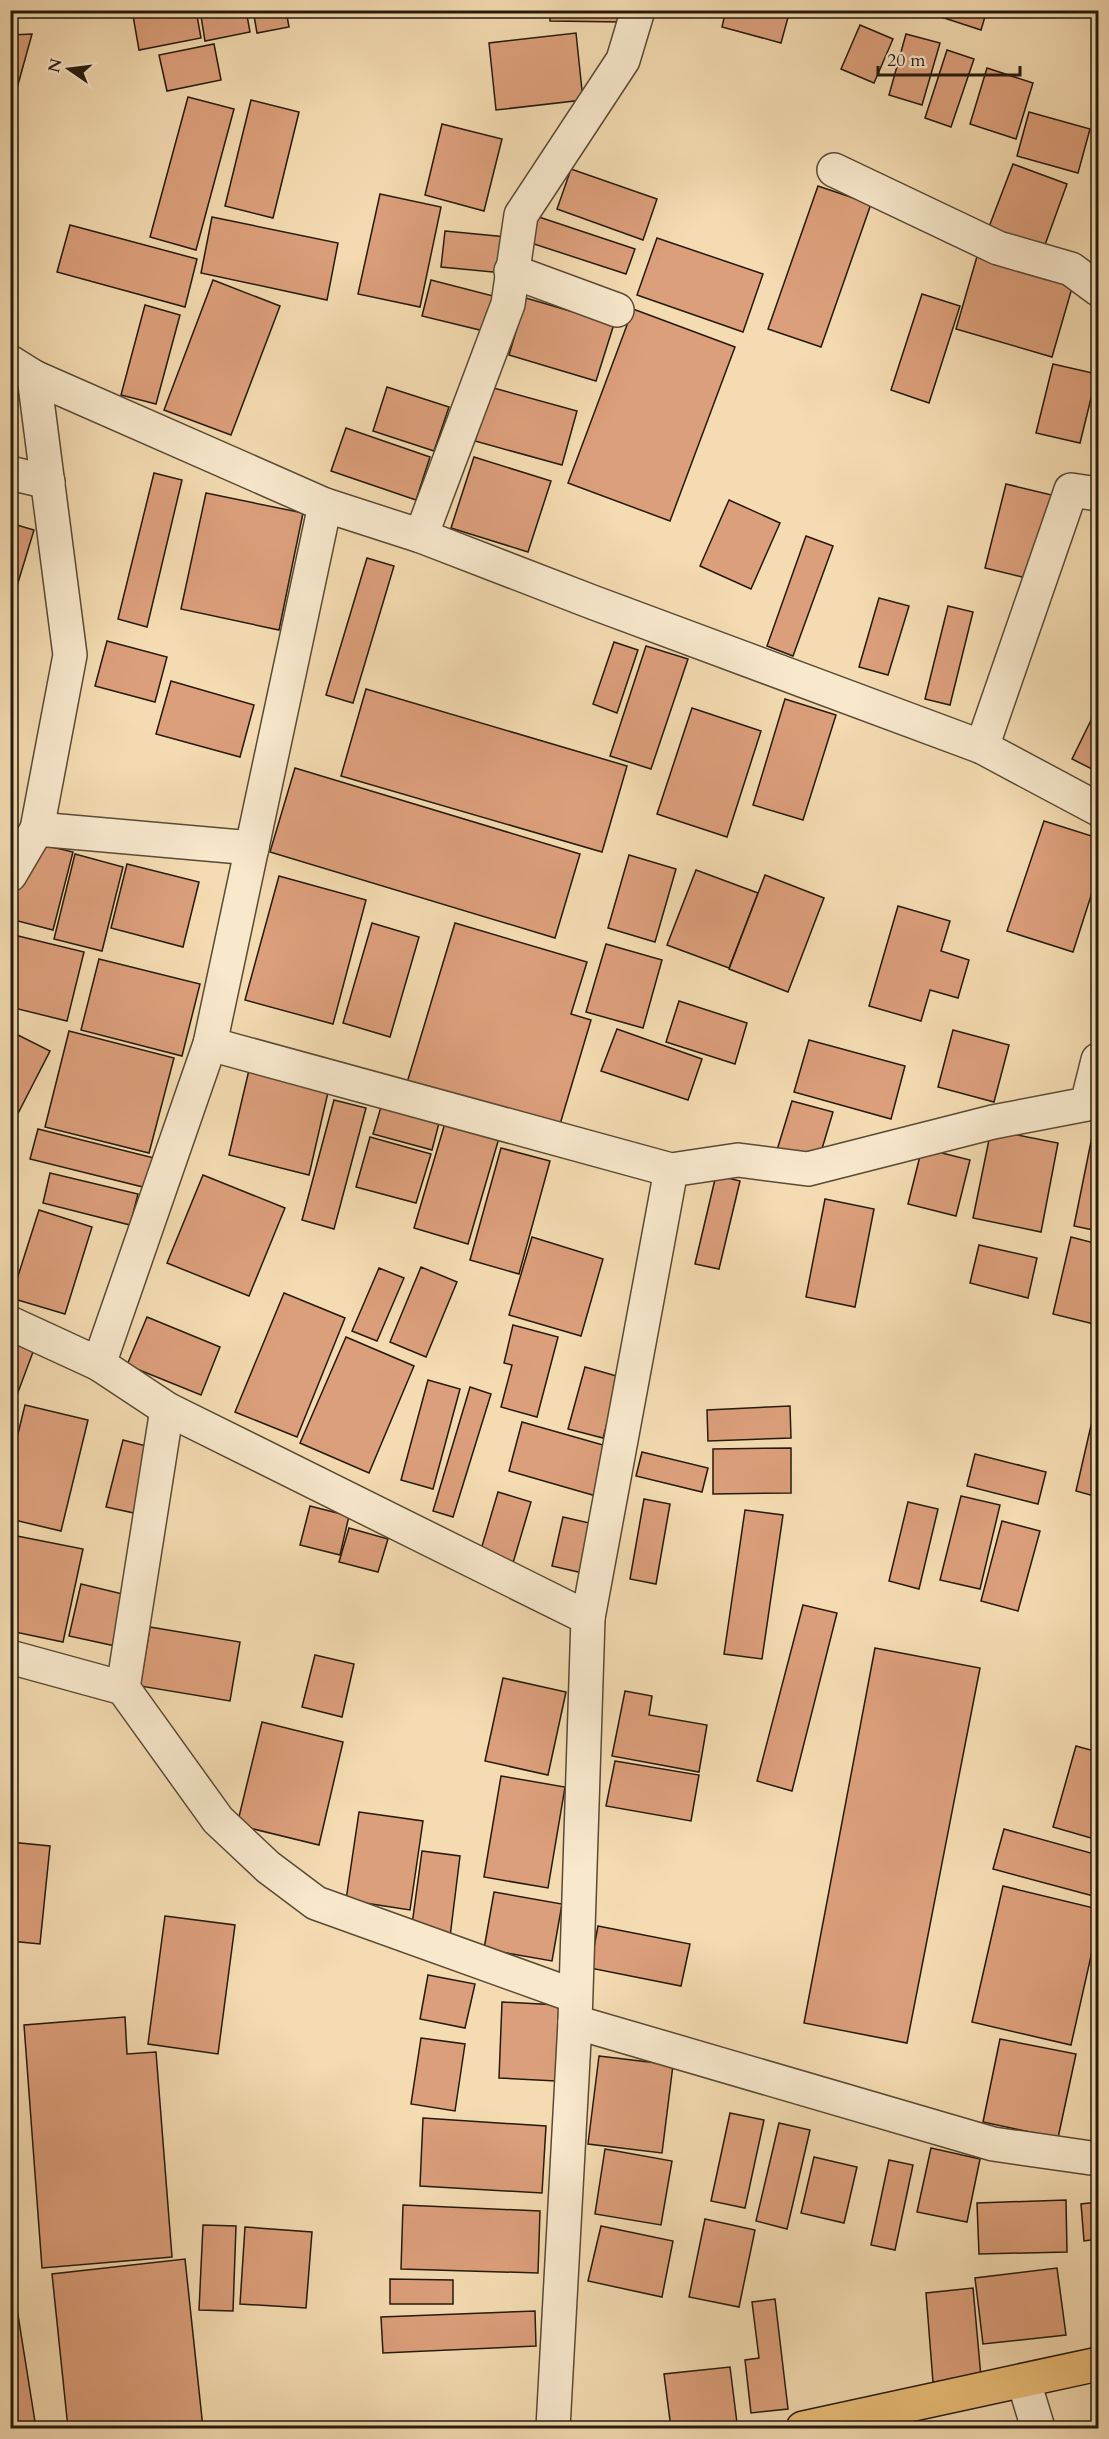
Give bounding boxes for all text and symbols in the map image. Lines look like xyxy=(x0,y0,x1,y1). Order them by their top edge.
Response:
north arrow xyxy=(39,39,99,99)
scale bar xyxy=(878,39,1020,77)
text: 20 m xyxy=(887,48,926,73)
text: N xyxy=(43,56,68,75)

